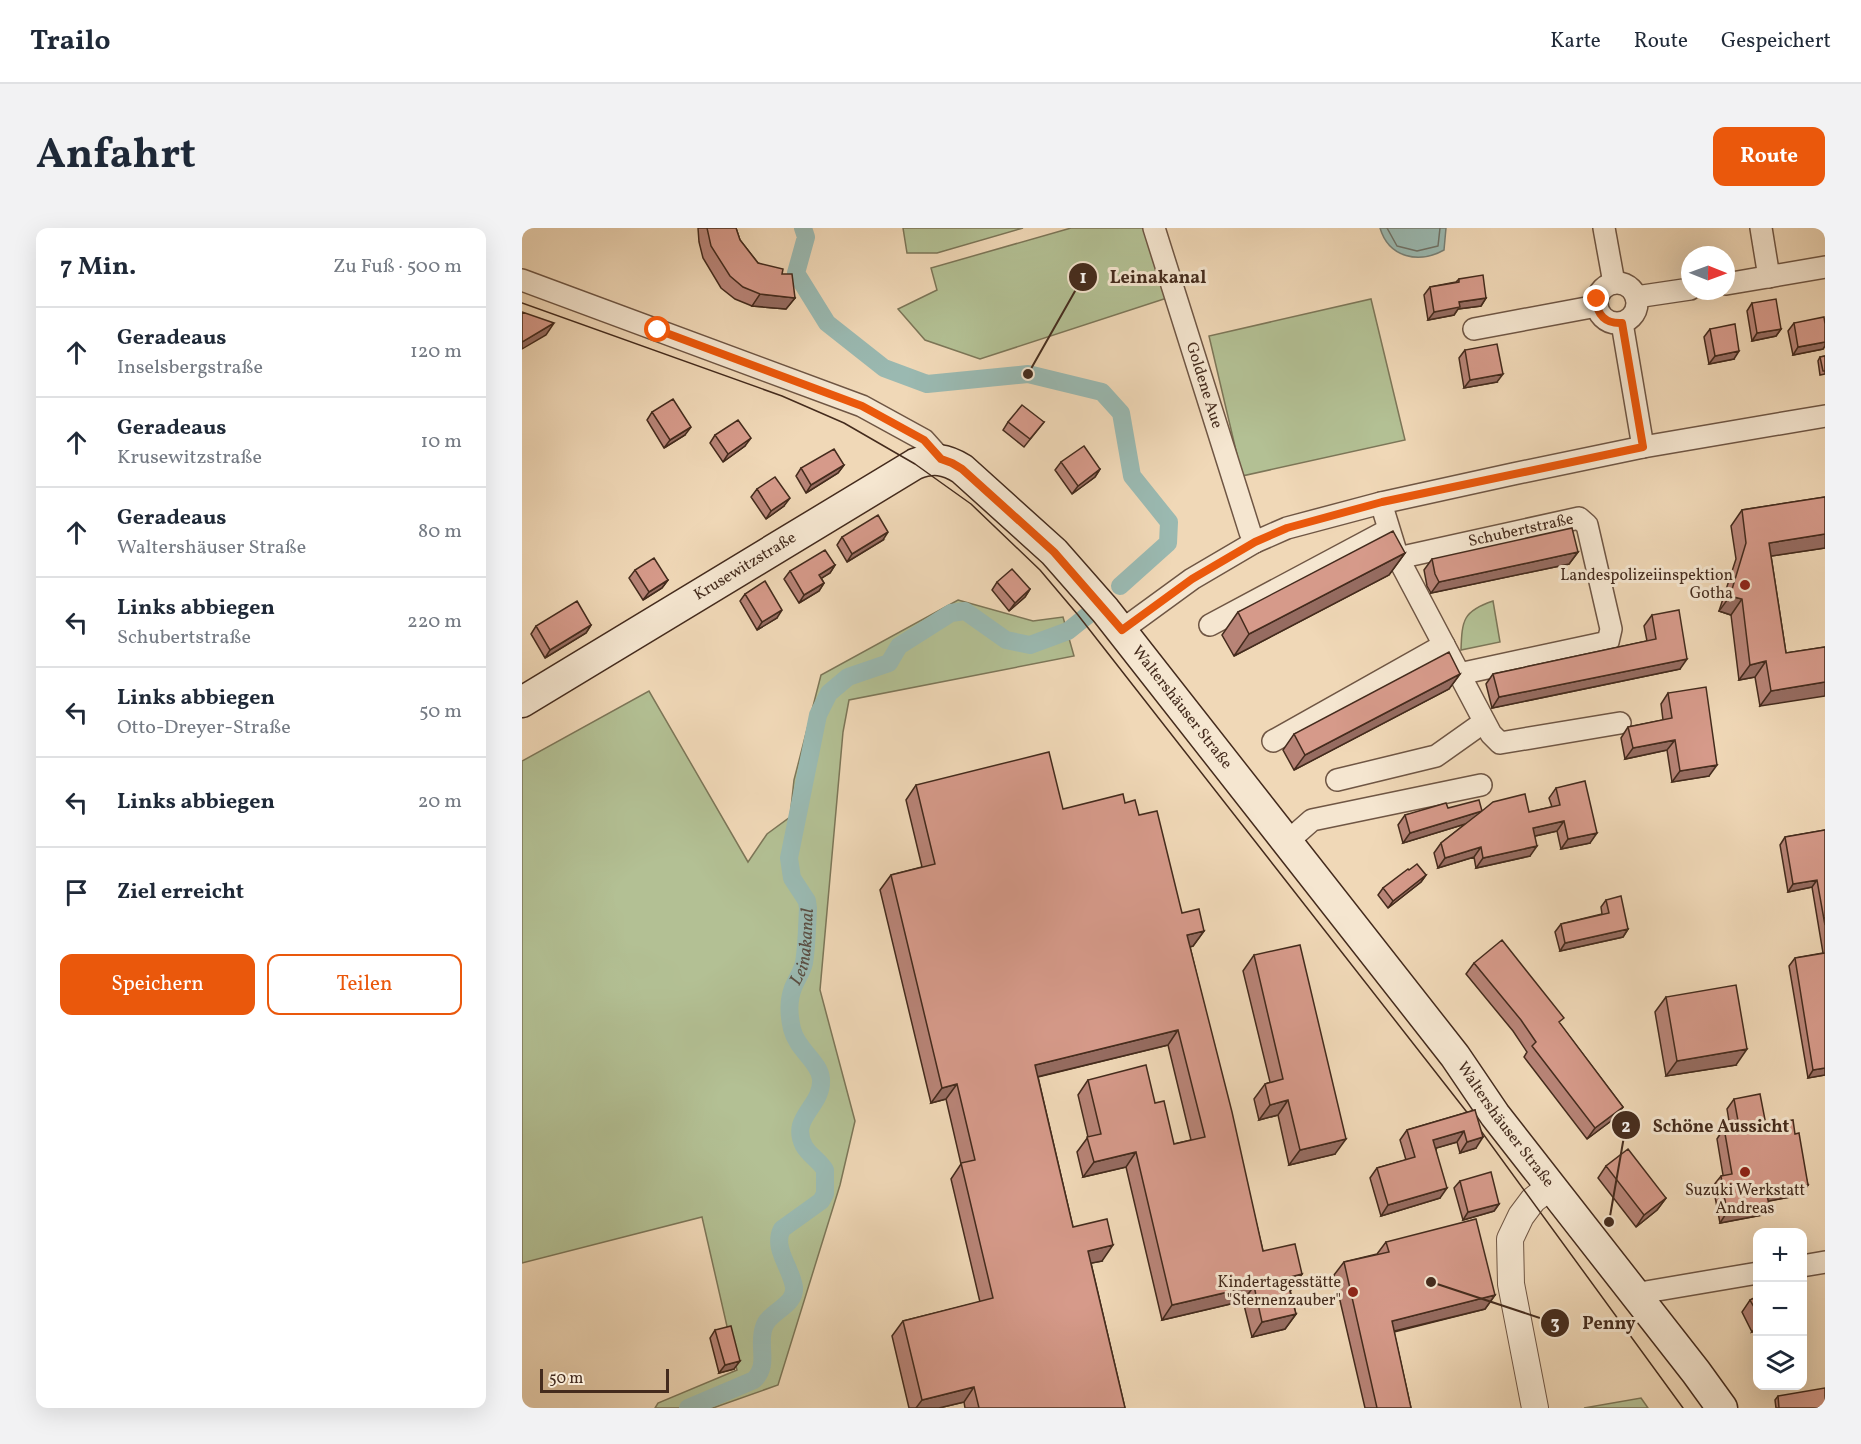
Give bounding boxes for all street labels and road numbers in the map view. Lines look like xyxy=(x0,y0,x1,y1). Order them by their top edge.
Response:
street label: Goldene Aue xyxy=(1180,339,1228,431)
street label: Schubertstraße xyxy=(1466,508,1576,553)
street label: Krusewitzstraße xyxy=(690,527,801,606)
street label: Waltershäuser Straße xyxy=(1126,641,1237,774)
street label: Waltershäuser Straße xyxy=(1451,1058,1559,1192)

